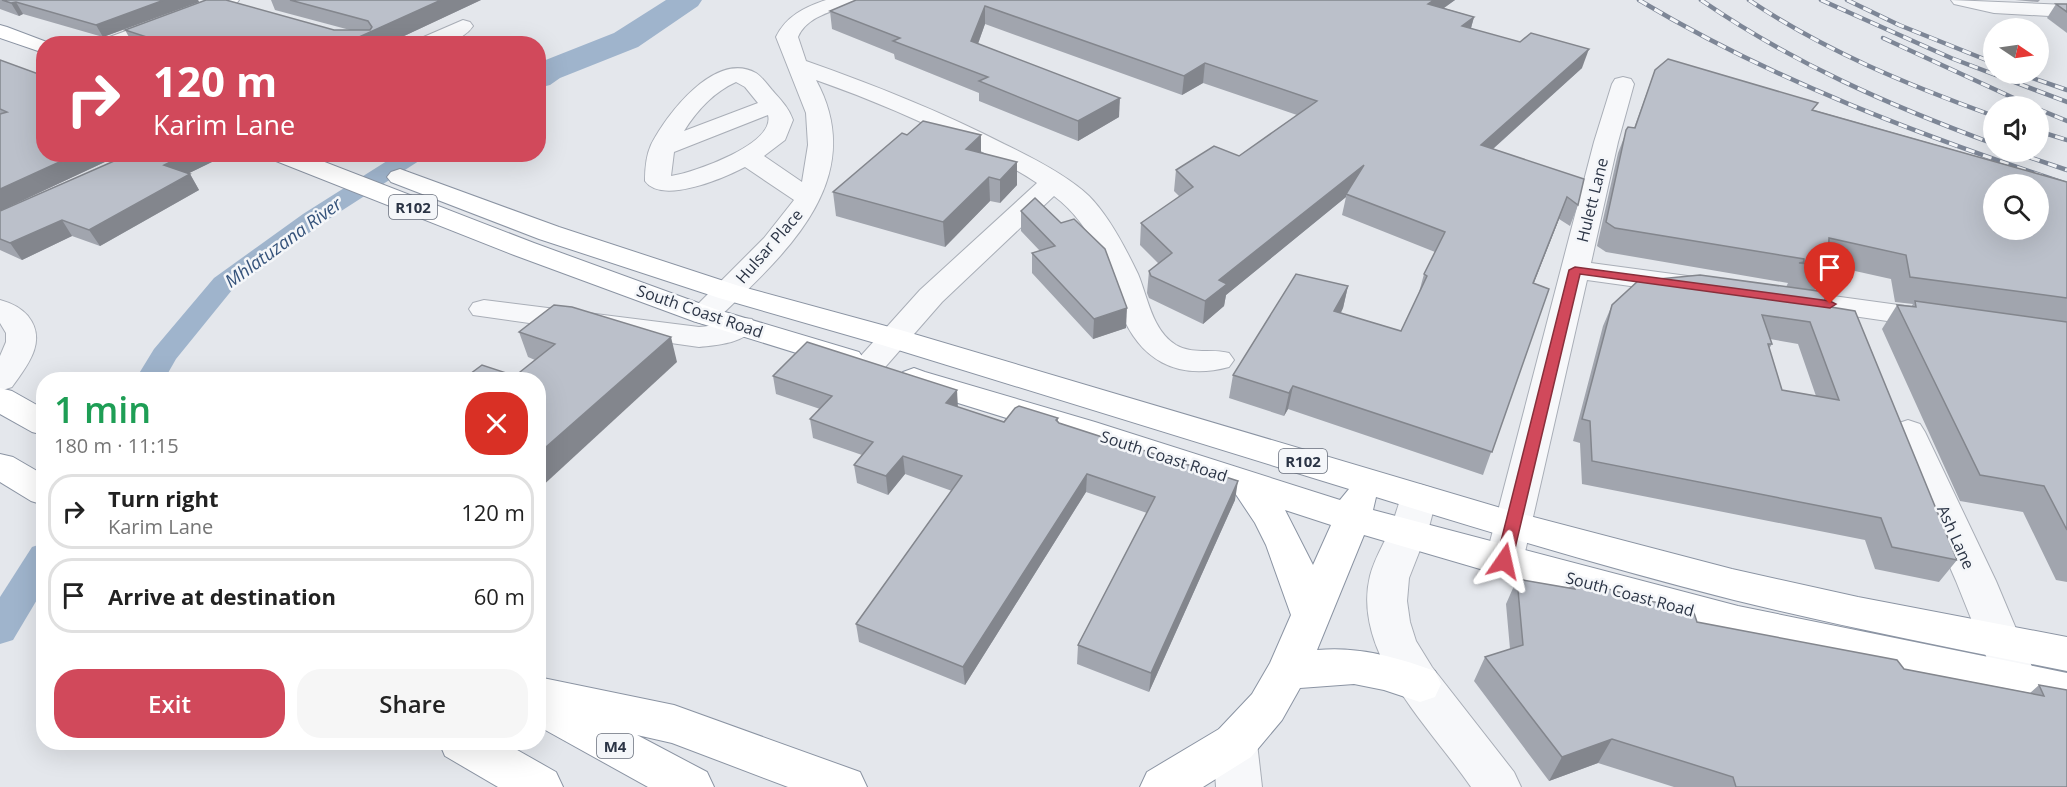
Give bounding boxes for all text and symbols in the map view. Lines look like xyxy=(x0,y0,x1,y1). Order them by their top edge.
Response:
north arrow xyxy=(1983,18,2049,84)
map controls xyxy=(1983,18,2049,240)
text: 120 m xyxy=(153,52,277,109)
icon: right xyxy=(54,60,132,138)
button: sound xyxy=(1983,96,2049,162)
text: Karim Lane xyxy=(153,106,295,143)
street label: Hulett Lane xyxy=(1571,155,1613,244)
button: search xyxy=(1983,174,2049,240)
water label: Mhlatuzana River xyxy=(220,191,347,293)
road number: R102 xyxy=(389,195,437,219)
street label: Hulsar Place xyxy=(730,204,808,288)
pin xyxy=(1804,242,1855,304)
icon: arrive xyxy=(1813,251,1846,284)
street label: South Coast Road xyxy=(634,279,766,343)
text: 1 min xyxy=(54,385,151,434)
button: close xyxy=(465,392,528,455)
street label: South Coast Road xyxy=(1098,425,1230,487)
text: 180 m · 11:15 xyxy=(54,432,179,459)
road number: R102 xyxy=(1279,449,1327,473)
text: Turn right xyxy=(108,483,219,513)
icon: right xyxy=(57,495,90,528)
text: 120 m xyxy=(461,497,525,527)
street label: Ash Lane xyxy=(1932,502,1980,572)
text: Karim Lane xyxy=(108,513,213,540)
position arrow xyxy=(1472,529,1536,593)
street label: South Coast Road xyxy=(1563,566,1697,622)
icon: arrive xyxy=(57,579,90,612)
text: Arrive at destination xyxy=(108,581,336,611)
text: 60 m xyxy=(474,581,525,611)
button: Exit xyxy=(54,669,285,738)
button: Share xyxy=(297,669,528,738)
road number: M4 xyxy=(597,734,633,758)

